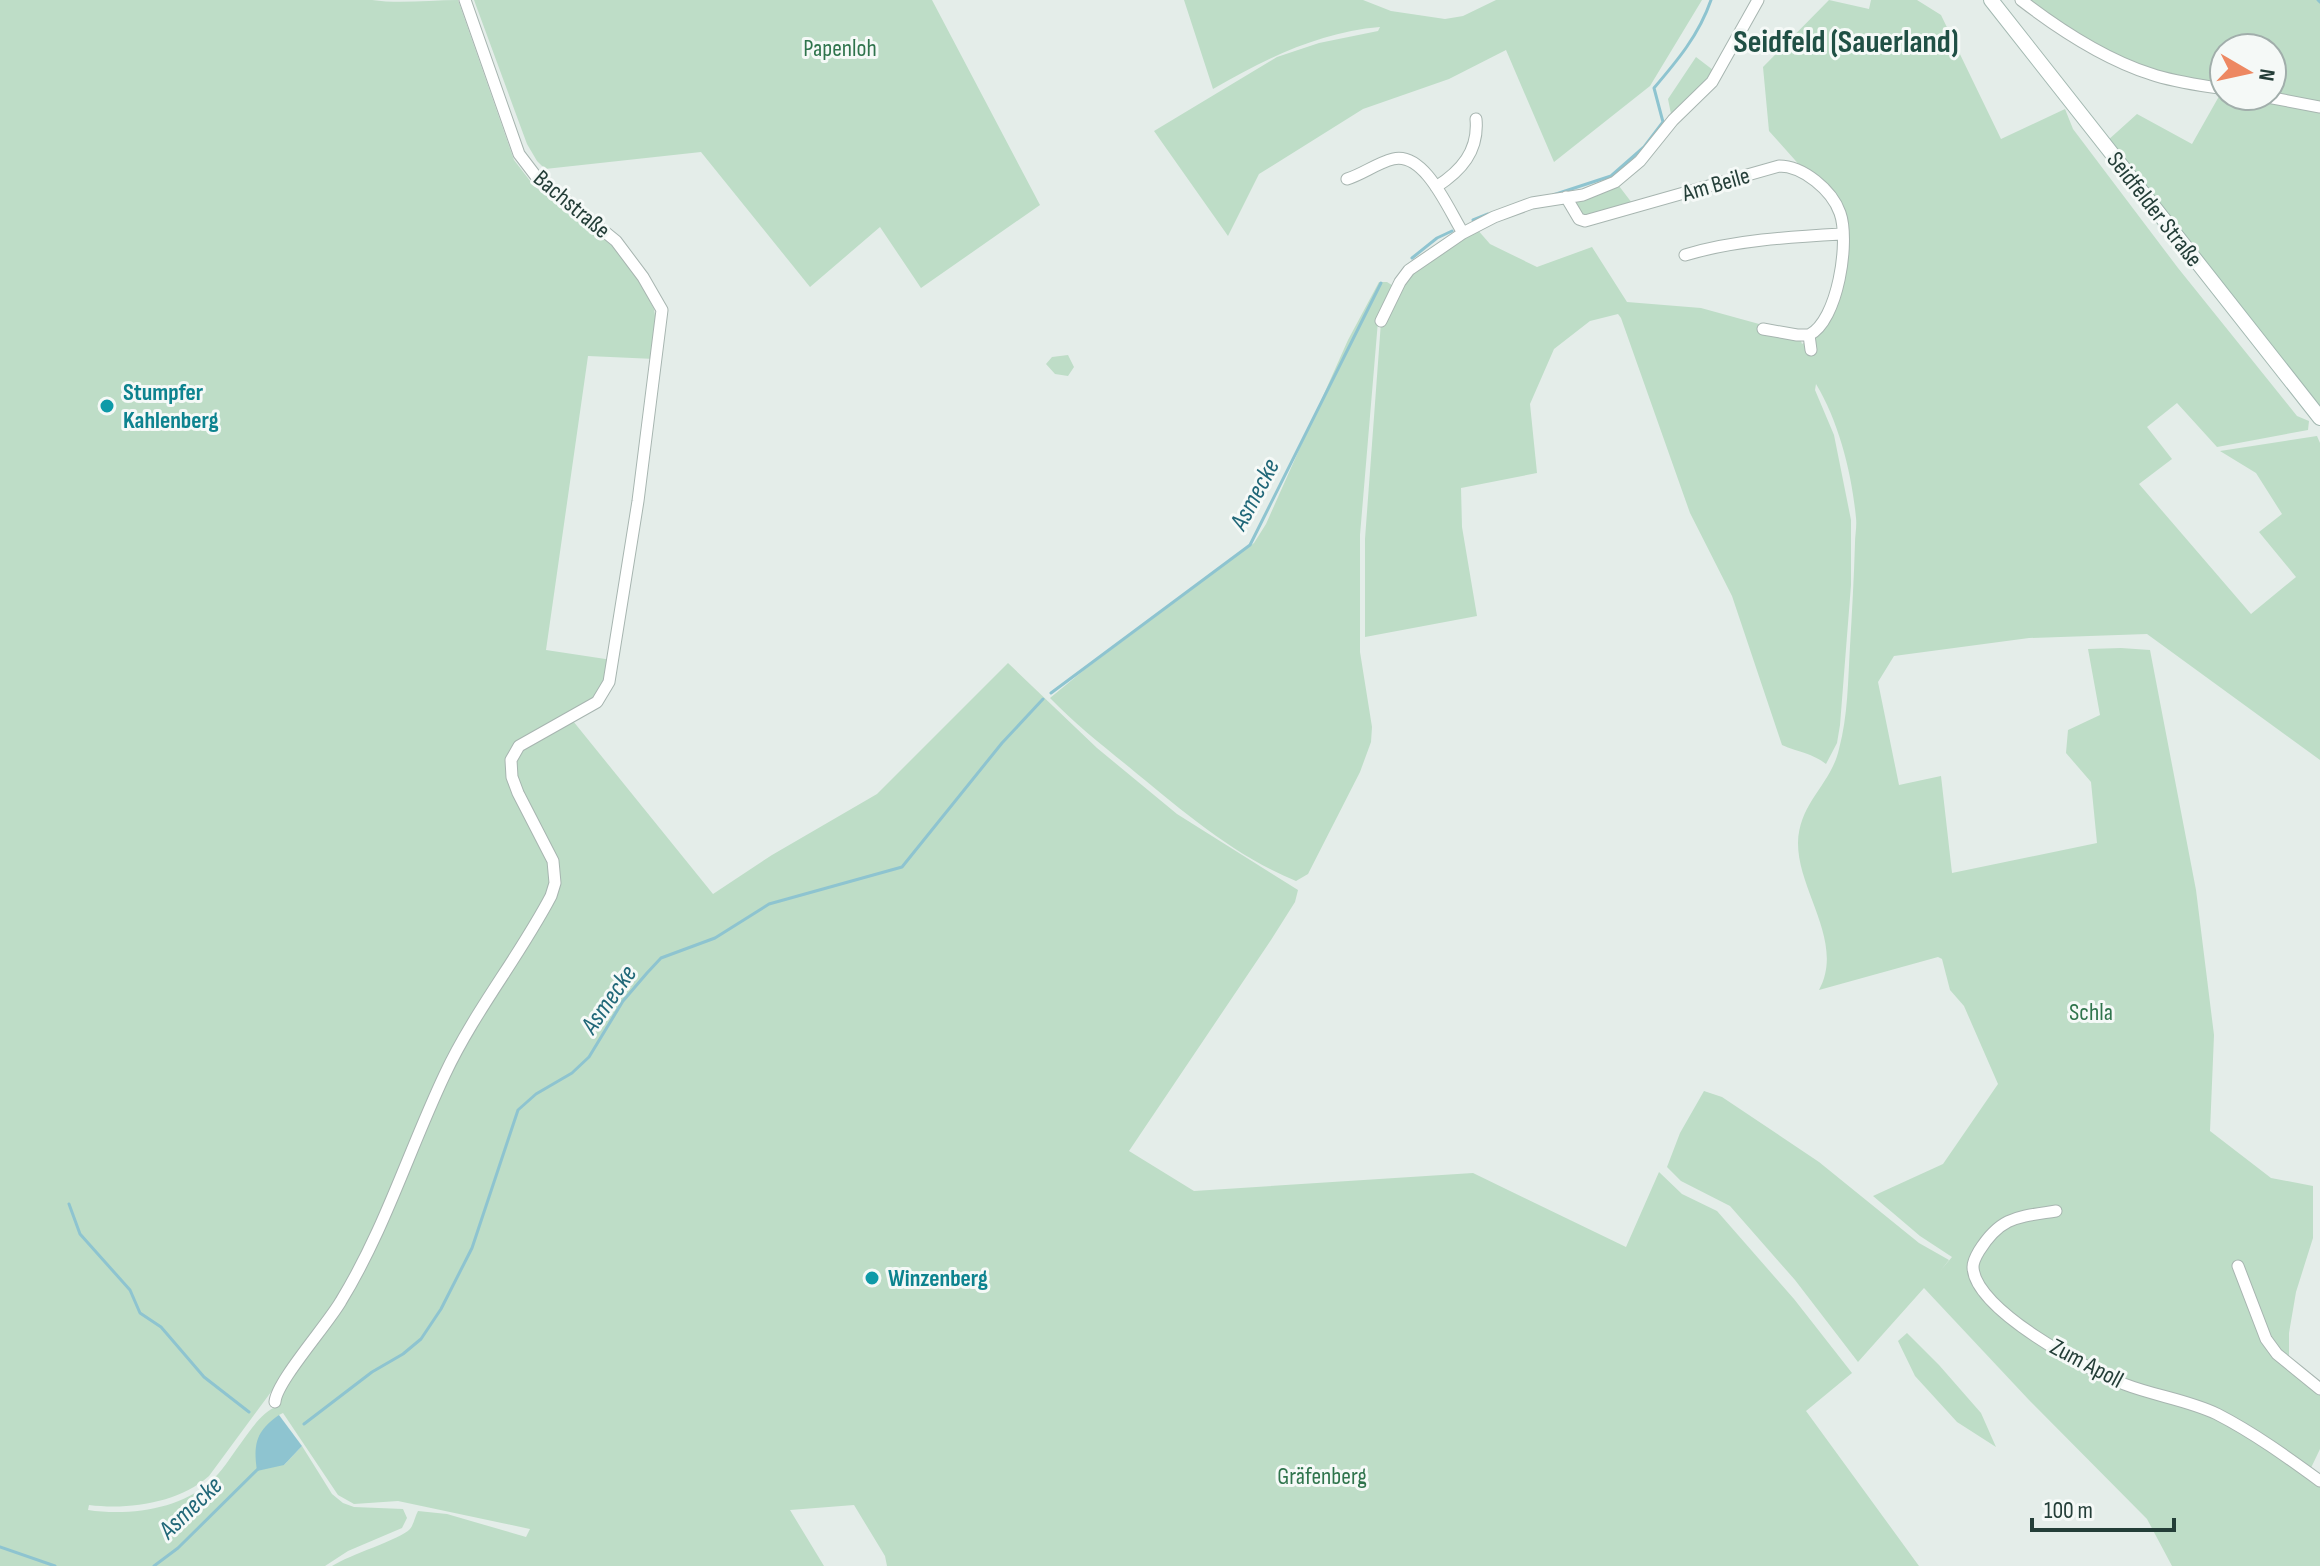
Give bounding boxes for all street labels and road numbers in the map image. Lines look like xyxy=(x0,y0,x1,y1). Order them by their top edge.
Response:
street label: Seidfelder Straße xyxy=(2101,146,2209,273)
street label: Am Beile xyxy=(1678,161,1753,208)
street label: Bachstraße xyxy=(527,164,616,245)
street label: Zum Apoll xyxy=(2045,1332,2128,1395)

